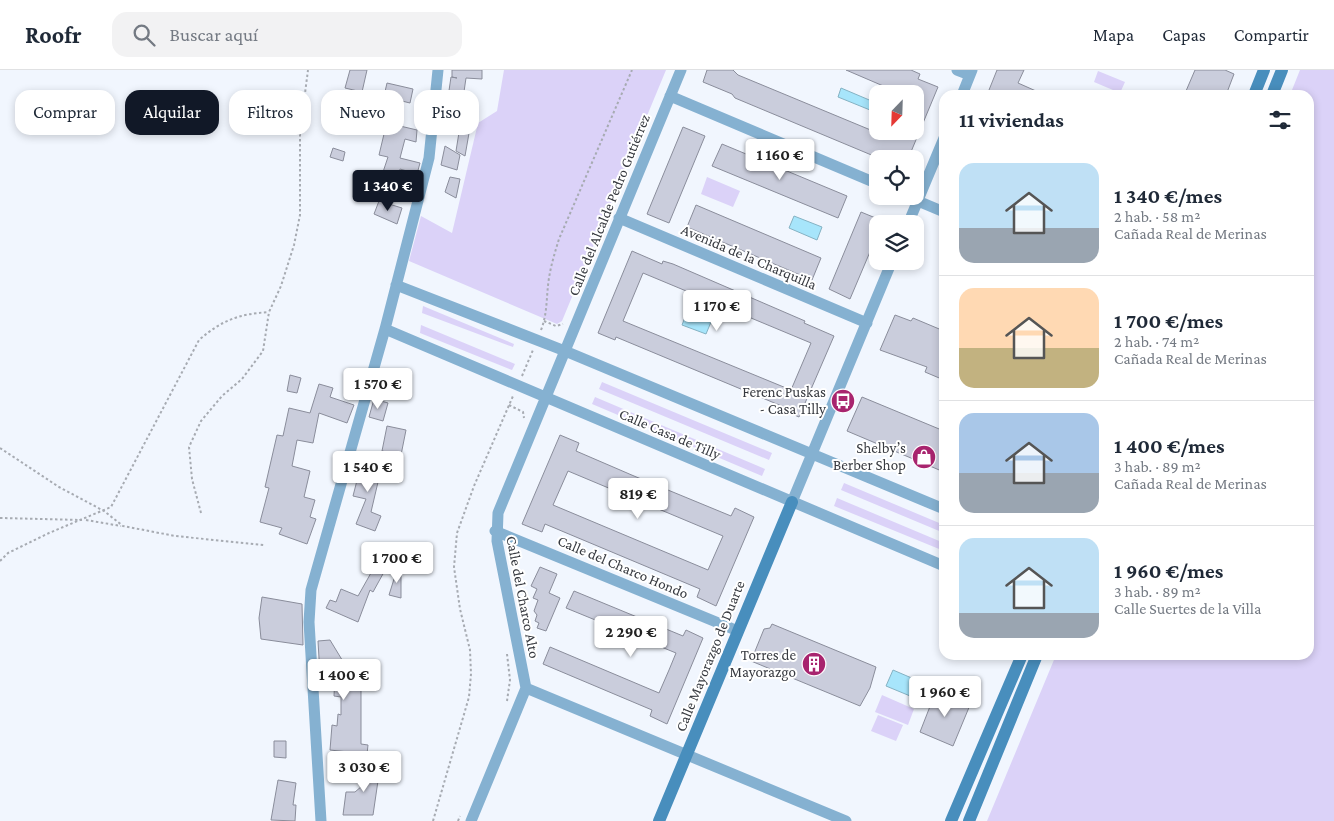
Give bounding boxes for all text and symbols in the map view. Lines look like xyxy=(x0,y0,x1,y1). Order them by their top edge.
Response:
search box xyxy=(112,12,462,57)
text: Roofr xyxy=(25,21,82,48)
icon: search xyxy=(130,21,158,49)
text: Buscar aquí xyxy=(170,24,258,45)
text: Mapa xyxy=(1093,25,1134,45)
text: Capas xyxy=(1162,25,1206,45)
text: Compartir xyxy=(1234,25,1309,45)
north arrow xyxy=(869,85,924,140)
map controls xyxy=(869,85,924,270)
chip: Comprar xyxy=(15,90,115,135)
chip: Alquilar xyxy=(125,90,219,135)
chip: Filtros xyxy=(229,90,311,135)
chip: Nuevo xyxy=(321,90,404,135)
chip: Piso xyxy=(414,90,479,135)
icon: filters xyxy=(1266,106,1294,134)
text: 11 viviendas xyxy=(959,108,1064,132)
street label: Calle del Alcalde Pedro Gutiérrez xyxy=(565,112,653,298)
pin: 1 160 € xyxy=(734,138,826,181)
text: 1 160 € xyxy=(756,146,804,163)
button: locate xyxy=(869,150,924,205)
pin: 1 340 € xyxy=(342,170,434,212)
text: 1 340 € xyxy=(364,177,412,194)
icon: home xyxy=(999,183,1059,243)
text: 1 340 €/mes xyxy=(1114,184,1222,208)
text: 2 hab. · 58 m² xyxy=(1114,208,1200,225)
button: layers xyxy=(869,215,924,270)
street label: Avenida de la Charquilla xyxy=(679,221,819,294)
text: Cañada Real de Merinas xyxy=(1114,225,1267,242)
pin: 1 170 € xyxy=(671,290,763,332)
text: 1 170 € xyxy=(694,297,740,314)
icon: home xyxy=(999,308,1059,368)
text: 1 700 €/mes xyxy=(1114,309,1223,333)
text: 2 hab. · 74 m² xyxy=(1114,333,1199,350)
text: Cañada Real de Merinas xyxy=(1114,350,1267,367)
pin: 1 570 € xyxy=(332,368,424,410)
text: 1 570 € xyxy=(354,375,402,392)
place label: Ferenc Puskas - Casa Tilly xyxy=(742,384,826,418)
bus stop icon: Ferenc Puskas - Casa Tilly xyxy=(830,388,856,414)
street label: Calle Casa de Tilly xyxy=(617,405,723,464)
icon: home xyxy=(999,433,1059,493)
text: 1 400 €/mes xyxy=(1114,434,1224,458)
place label: Shelby’s Berber Shop xyxy=(833,440,906,474)
shop icon: Shelby’s Berber Shop xyxy=(911,444,937,470)
pin: 1 540 € xyxy=(322,450,414,493)
text: 1 540 € xyxy=(344,458,392,475)
text: 3 hab. · 89 m² xyxy=(1114,458,1201,475)
text: Cañada Real de Merinas xyxy=(1114,475,1267,492)
pin: 819 € xyxy=(603,478,673,520)
text: 819 € xyxy=(619,485,657,502)
street label: Calle del Charco Hondo xyxy=(555,532,691,602)
street label: Calle del Charco Alto xyxy=(503,534,543,660)
pin: 1 700 € xyxy=(351,542,443,584)
text: 1 700 € xyxy=(372,549,422,566)
icon: home xyxy=(999,558,1059,618)
text: 1 960 €/mes xyxy=(1114,559,1223,583)
street label: Calle Mayorazgo de Duarte xyxy=(672,578,749,734)
text: 3 hab. · 89 m² xyxy=(1114,583,1201,600)
text: Calle Suertes de la Villa xyxy=(1114,600,1261,617)
pin: 2 290 € xyxy=(585,616,677,658)
text: 2 290 € xyxy=(605,623,657,640)
place label: Torres de Mayorazgo xyxy=(729,647,796,681)
building icon: Torres de Mayorazgo xyxy=(801,651,827,677)
pin: 1 400 € xyxy=(298,658,390,701)
text: 1 400 € xyxy=(319,666,369,683)
pin: 1 960 € xyxy=(899,676,991,718)
text: 1 960 € xyxy=(920,683,970,700)
pin: 3 030 € xyxy=(318,750,410,793)
text: 3 030 € xyxy=(338,758,390,775)

